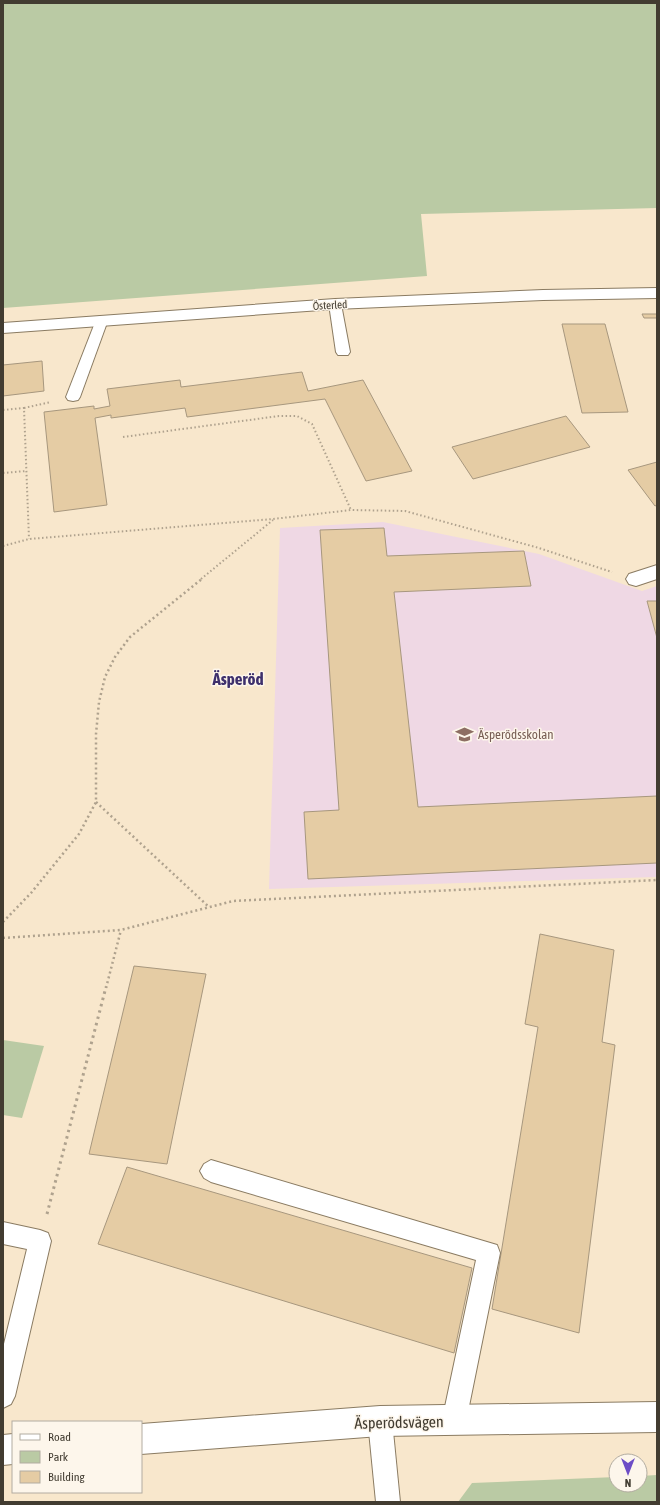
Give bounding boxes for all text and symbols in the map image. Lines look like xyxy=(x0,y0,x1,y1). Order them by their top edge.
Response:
street label: Österled xyxy=(312,298,348,312)
district label: Äsperöd xyxy=(211,669,264,689)
school or university icon: Äsperödsskolan xyxy=(455,724,475,744)
place label: Äsperödsskolan xyxy=(478,727,554,742)
street label: Äsperödsvägen xyxy=(354,1412,444,1433)
legend xyxy=(12,1421,142,1493)
text: Road xyxy=(48,1430,71,1444)
text: Park xyxy=(48,1450,69,1464)
north arrow xyxy=(608,1453,648,1493)
text: Building xyxy=(48,1470,86,1484)
text: N xyxy=(625,1477,631,1489)

